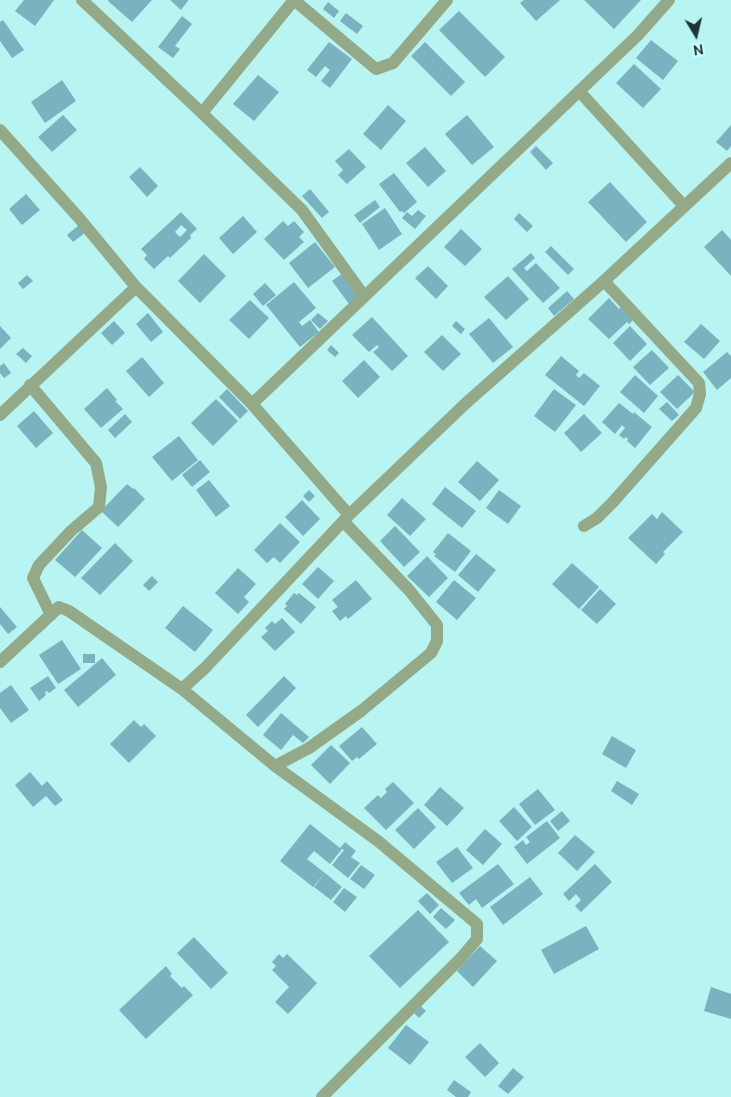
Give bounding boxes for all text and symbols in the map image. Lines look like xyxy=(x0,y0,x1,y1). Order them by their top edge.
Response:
north arrow xyxy=(671,10,721,60)
text: N xyxy=(692,41,705,59)

